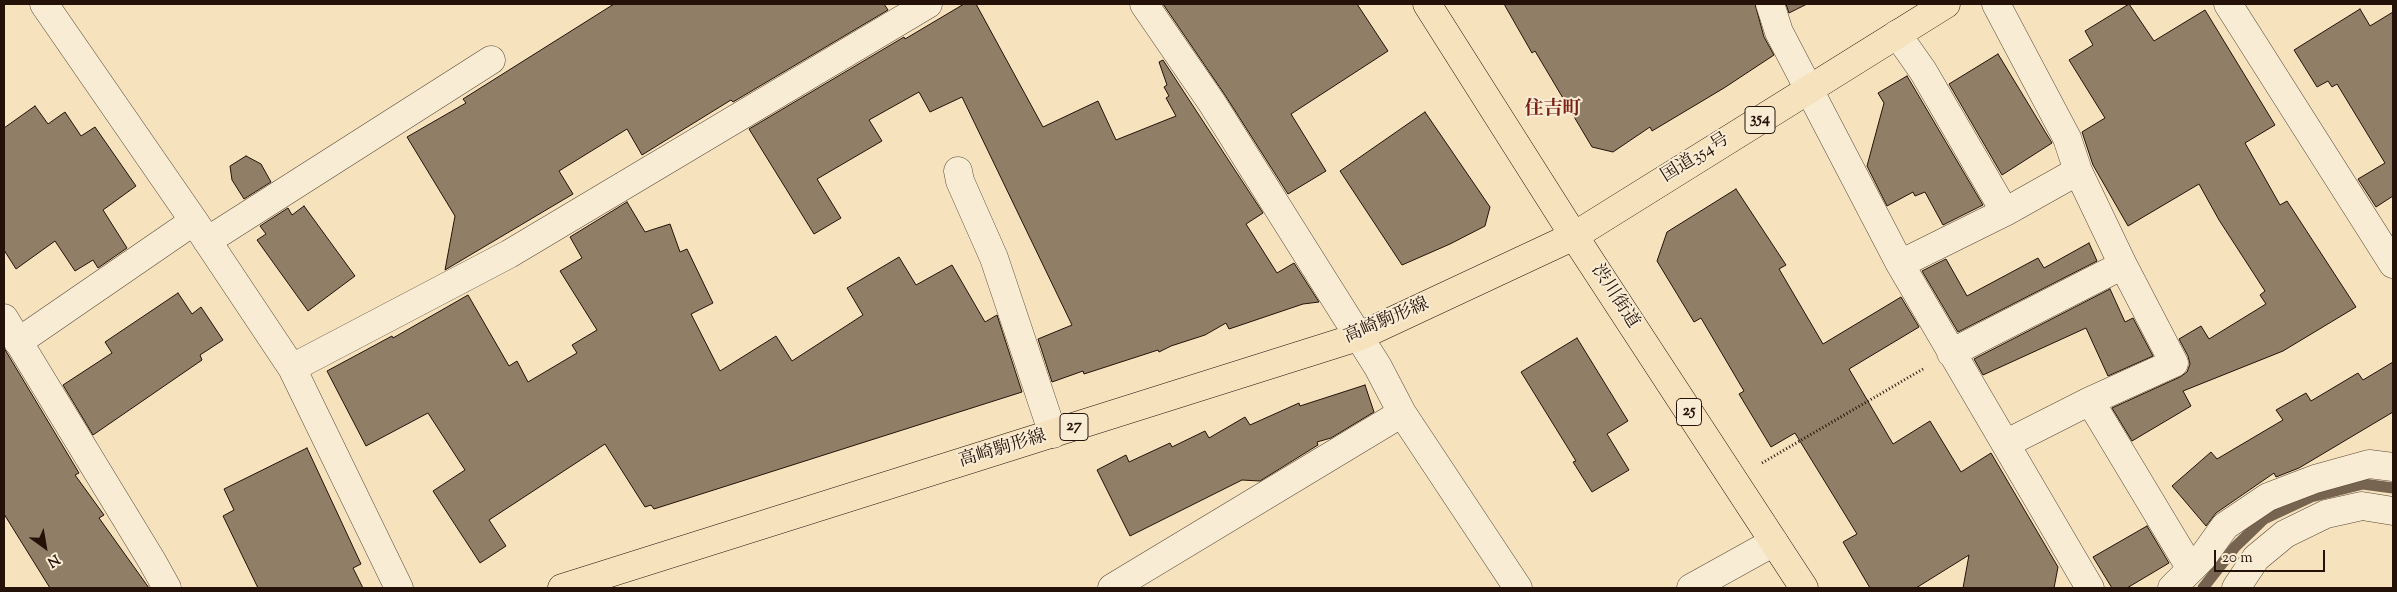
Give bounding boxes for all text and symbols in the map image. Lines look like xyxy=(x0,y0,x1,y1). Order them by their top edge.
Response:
district label: 住吉町 xyxy=(1525,100,1581,122)
road number: 354 xyxy=(1745,106,1775,134)
street label: 国道354号 xyxy=(1658,130,1734,188)
street label: 渋川街道 xyxy=(1585,261,1643,333)
street label: 高崎駒形線 xyxy=(1341,294,1433,350)
road number: 25 xyxy=(1676,398,1702,426)
road number: 27 xyxy=(1060,414,1088,441)
street label: 高崎駒形線 xyxy=(957,427,1049,473)
north arrow xyxy=(20,522,70,572)
scale bar xyxy=(2217,540,2328,572)
text: N xyxy=(43,548,63,571)
text: 20 m xyxy=(2222,548,2253,569)

